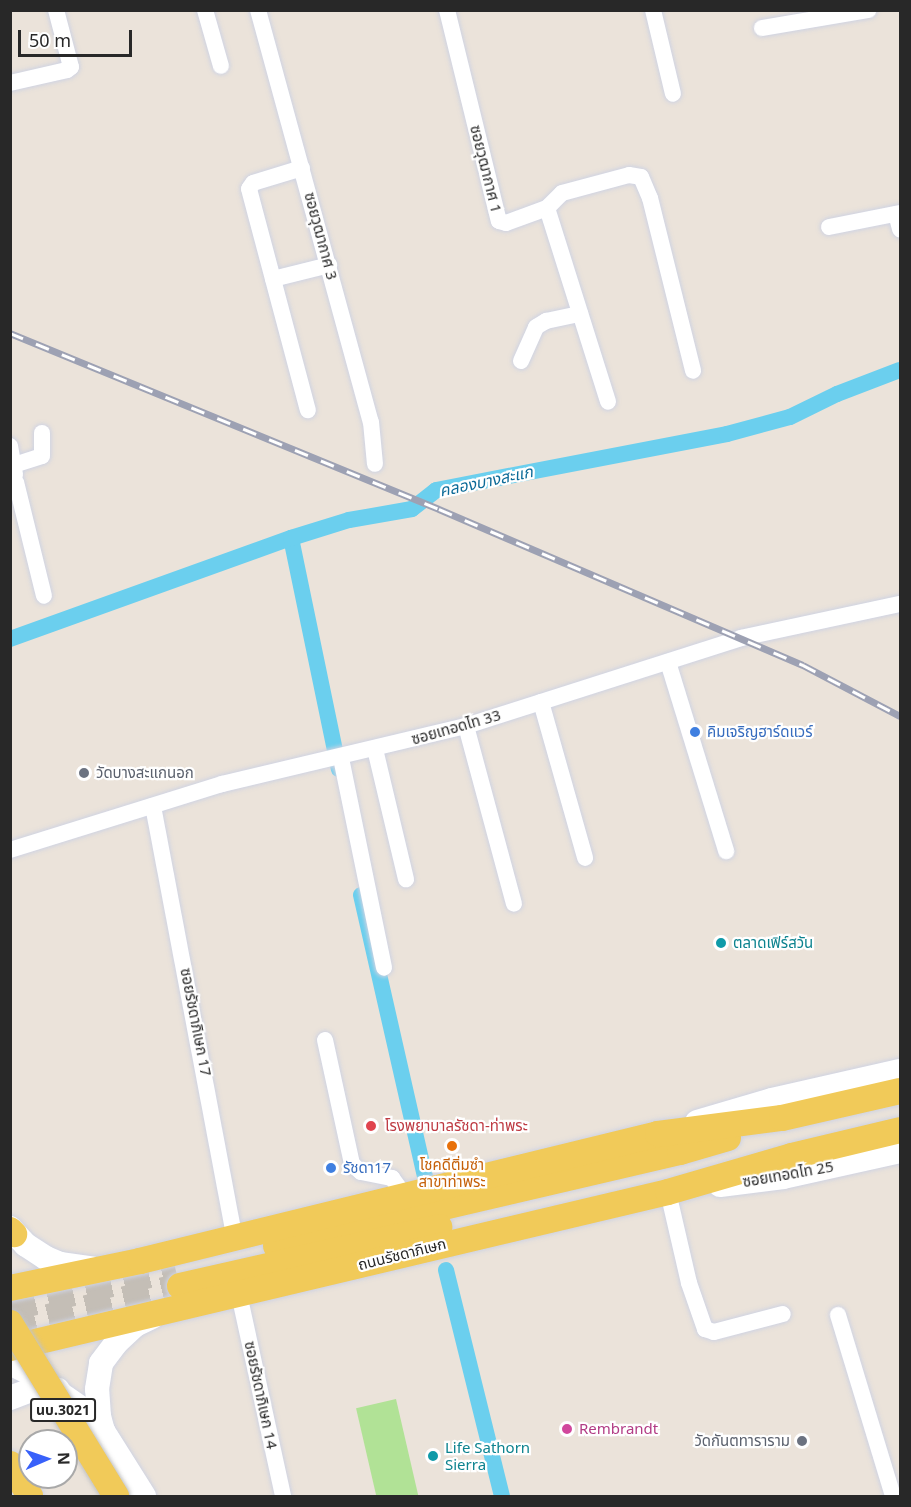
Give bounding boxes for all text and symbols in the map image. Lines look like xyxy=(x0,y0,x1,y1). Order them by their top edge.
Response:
scale bar xyxy=(21,18,135,56)
text: 50 m xyxy=(29,28,71,52)
street label: ซอยวุฒากาศ 1 xyxy=(466,123,506,215)
street label: ซอยวุฒากาศ 3 xyxy=(301,190,341,282)
water label: คลองบางสะแก xyxy=(438,462,534,500)
street label: ซอยเทอดไท 33 xyxy=(409,706,503,748)
place label: คิมเจริญฮาร์ดแวร์ xyxy=(707,723,812,741)
marker: คิมเจริญฮาร์ดแวร์ xyxy=(688,725,702,739)
place label: วัดบางสะแกนอก xyxy=(96,764,194,782)
marker: วัดบางสะแกนอก xyxy=(77,766,91,780)
place label: ตลาดเฟิร์สวัน xyxy=(733,934,813,952)
marker: ตลาดเฟิร์สวัน xyxy=(714,936,728,950)
street label: ซอยรัชดาภิเษก 17 xyxy=(177,966,215,1078)
marker: โรงพยาบาลรัชดา-ท่าพระ xyxy=(362,1117,380,1135)
place label: โรงพยาบาลรัชดา-ท่าพระ xyxy=(385,1117,528,1135)
marker: โชคดีติ่มซำ สาขาท่าพระ xyxy=(445,1139,459,1153)
place label: โชคดีติ่มซำ สาขาท่าพระ xyxy=(418,1155,486,1190)
street label: ซอยเทอดไท 25 xyxy=(741,1157,835,1191)
place label: รัชดา17 xyxy=(343,1159,391,1177)
marker: รัชดา17 xyxy=(324,1161,338,1175)
street label: ถนนรัชดาภิเษก xyxy=(356,1234,448,1274)
street label: ซอยรัชดาภิเษก 14 xyxy=(241,1339,281,1451)
road number: นบ.3021 xyxy=(30,1399,96,1421)
place label: Rembrandt xyxy=(579,1420,658,1438)
marker: Rembrandt xyxy=(560,1422,574,1436)
north arrow xyxy=(18,1429,78,1489)
place label: วัดกันตทาราราม xyxy=(694,1432,790,1450)
marker: วัดกันตทาราราม xyxy=(795,1434,809,1448)
place label: Life Sathorn Sierra xyxy=(445,1438,530,1473)
marker: Life Sathorn Sierra xyxy=(426,1449,440,1463)
text: N xyxy=(53,1452,75,1465)

